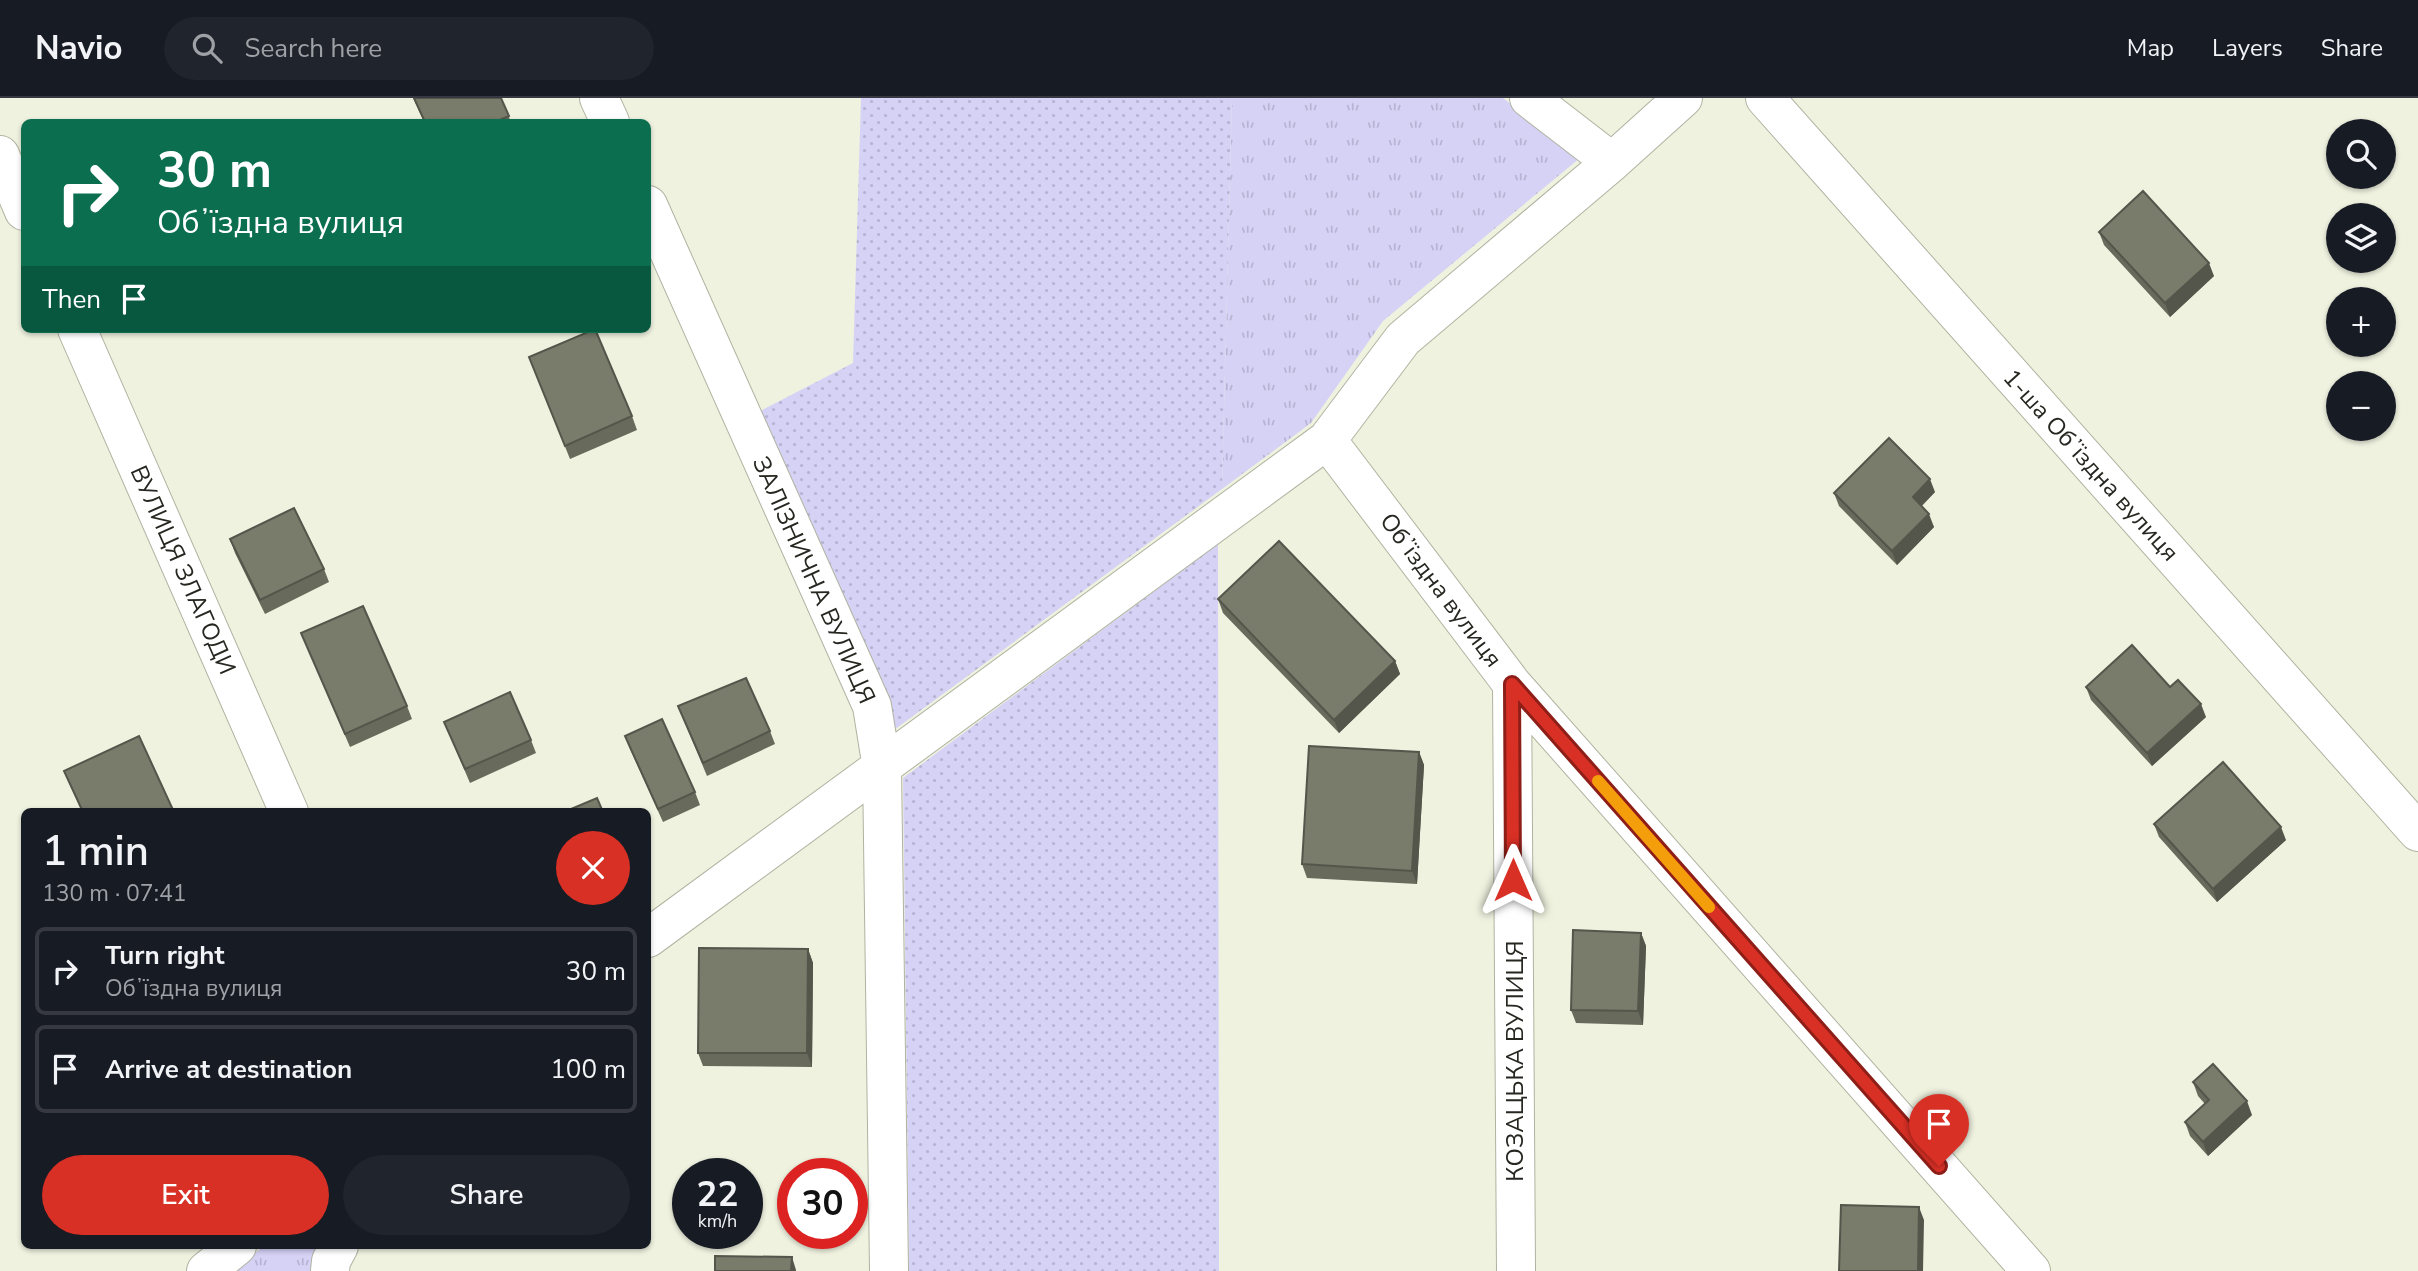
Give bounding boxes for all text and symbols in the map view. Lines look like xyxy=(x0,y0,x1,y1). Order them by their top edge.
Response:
search box xyxy=(164,17,654,80)
text: Navio xyxy=(35,26,122,71)
icon: search xyxy=(188,29,226,67)
text: Search here xyxy=(244,31,382,66)
text: Map xyxy=(2127,32,2174,64)
text: Layers xyxy=(2212,32,2283,64)
text: Share xyxy=(2321,32,2383,64)
map controls xyxy=(2326,119,2396,441)
button: search xyxy=(2326,119,2396,189)
text: 30 m xyxy=(157,137,272,204)
icon: right xyxy=(42,147,133,238)
text: Обʼїздна вулиця xyxy=(157,201,404,244)
button: layers xyxy=(2326,203,2396,273)
icon: arrive xyxy=(115,280,153,318)
text: Then xyxy=(42,282,101,317)
button: + xyxy=(2326,287,2396,357)
street label: 1-ша Обʼїздна вулиця xyxy=(1996,362,2186,568)
button: − xyxy=(2326,371,2396,441)
street label: ЗАЛІЗНИЧНА ВУЛИЦЯ xyxy=(745,451,883,709)
street label: ВУЛИЦЯ ЗЛАГОДИ xyxy=(123,461,243,679)
street label: Обʼїздна вулиця xyxy=(1372,506,1510,674)
text: 1 min xyxy=(42,823,149,880)
button: close xyxy=(556,831,630,905)
position arrow xyxy=(1476,843,1550,917)
text: 130 m · 07:41 xyxy=(42,878,187,909)
text: Turn right xyxy=(105,938,224,973)
street label: КОЗАЦЬКА ВУЛИЦЯ xyxy=(1499,940,1531,1182)
icon: right xyxy=(46,952,84,990)
text: 30 m xyxy=(566,954,626,989)
text: Обʼїздна вулиця xyxy=(105,973,282,1004)
icon: arrive xyxy=(46,1050,84,1088)
text: Arrive at destination xyxy=(105,1052,352,1087)
text: 100 m xyxy=(550,1052,626,1087)
pin xyxy=(1909,1094,1969,1166)
icon: arrive xyxy=(1920,1105,1958,1143)
button: Exit xyxy=(42,1155,329,1235)
button: Share xyxy=(343,1155,630,1235)
speed limit sign: 30 xyxy=(777,1158,868,1249)
text: 22 xyxy=(696,1171,739,1218)
text: km/h xyxy=(698,1209,737,1233)

